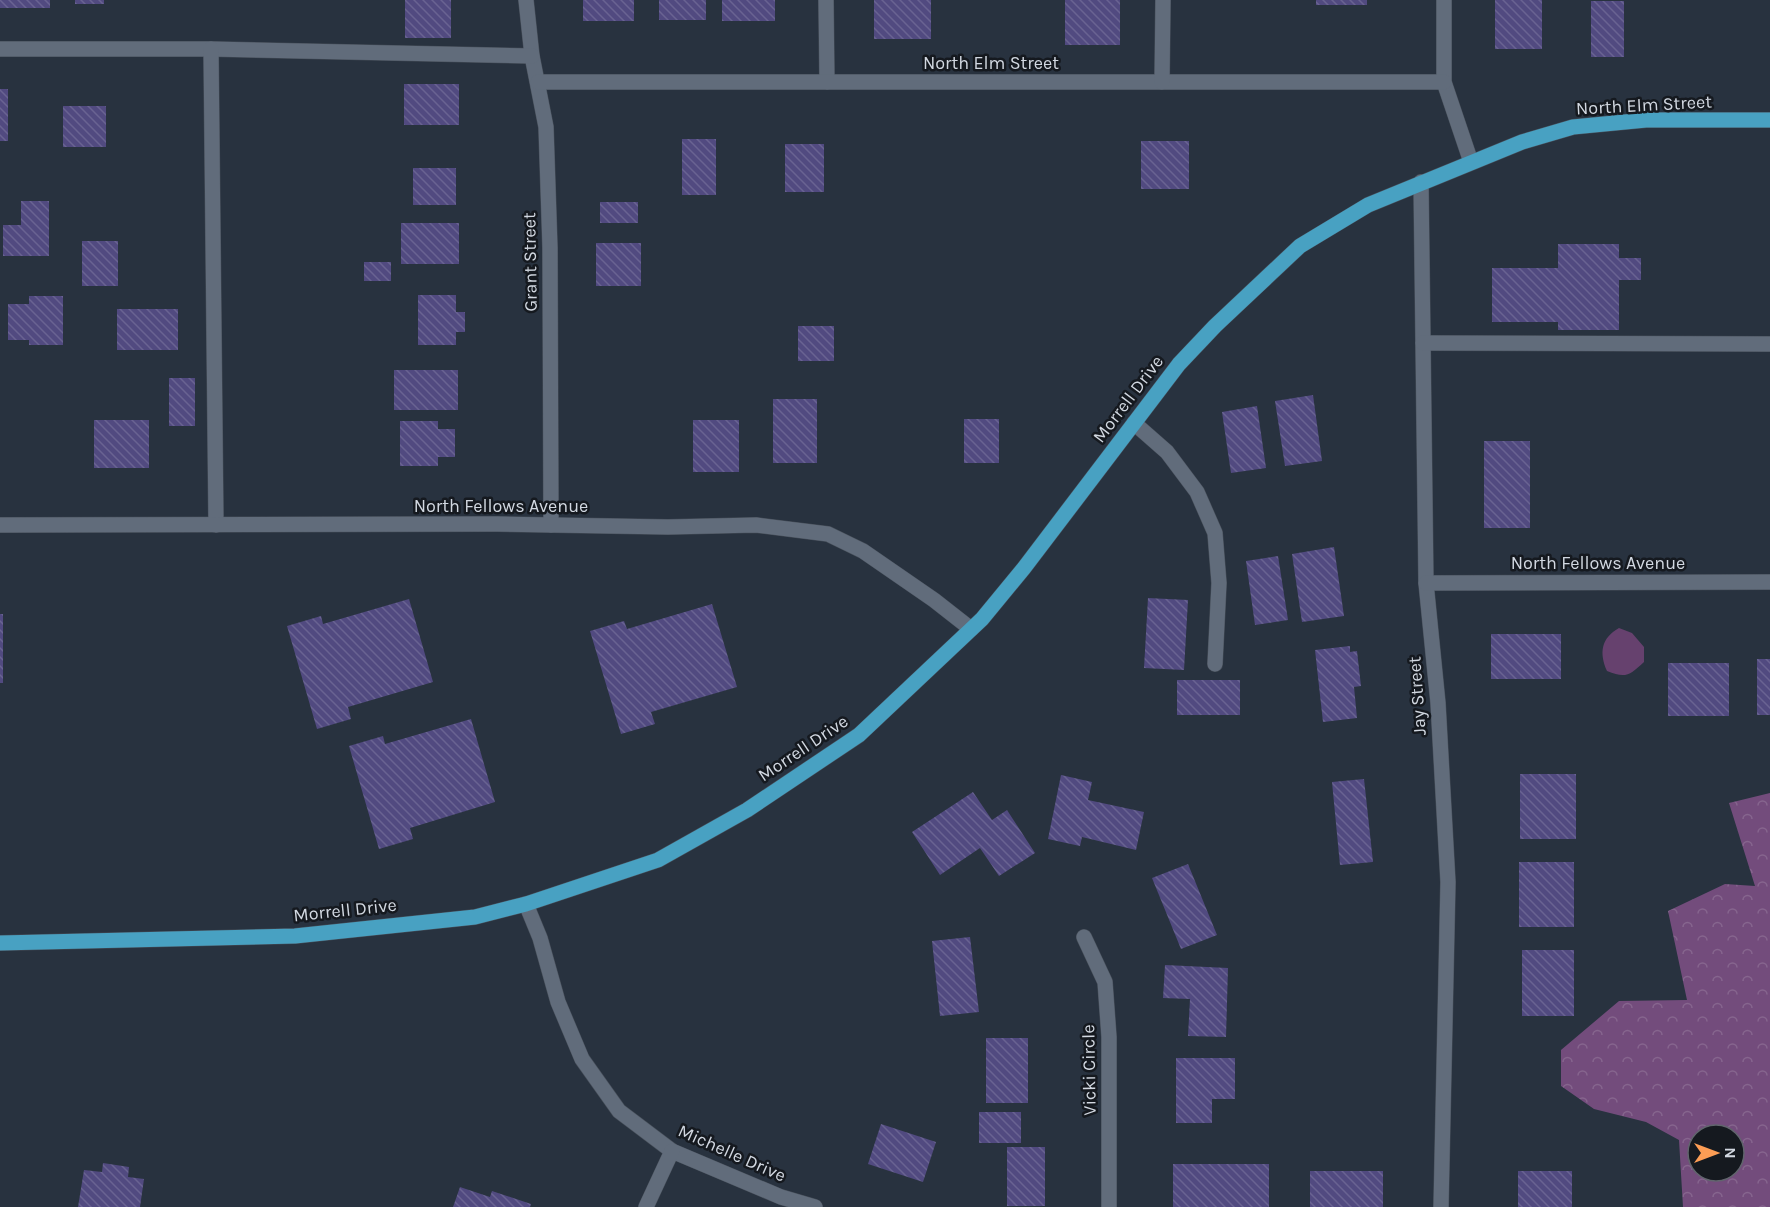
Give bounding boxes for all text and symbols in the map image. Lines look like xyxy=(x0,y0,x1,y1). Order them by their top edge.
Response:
street label: North Elm Street xyxy=(923,52,1059,74)
street label: North Elm Street xyxy=(1575,90,1713,120)
street label: Grant Street xyxy=(518,212,542,312)
street label: Morrell Drive xyxy=(1088,351,1168,447)
street label: North Fellows Avenue xyxy=(414,495,588,517)
street label: North Fellows Avenue xyxy=(1511,552,1685,574)
street label: Jay Street xyxy=(1403,655,1431,736)
street label: Morrell Drive xyxy=(754,710,852,786)
street label: Morrell Drive xyxy=(292,894,398,926)
street label: Vicki Circle xyxy=(1077,1024,1101,1116)
street label: Michelle Drive xyxy=(675,1119,789,1187)
north arrow xyxy=(1686,1123,1746,1183)
text: N xyxy=(1721,1147,1740,1159)

